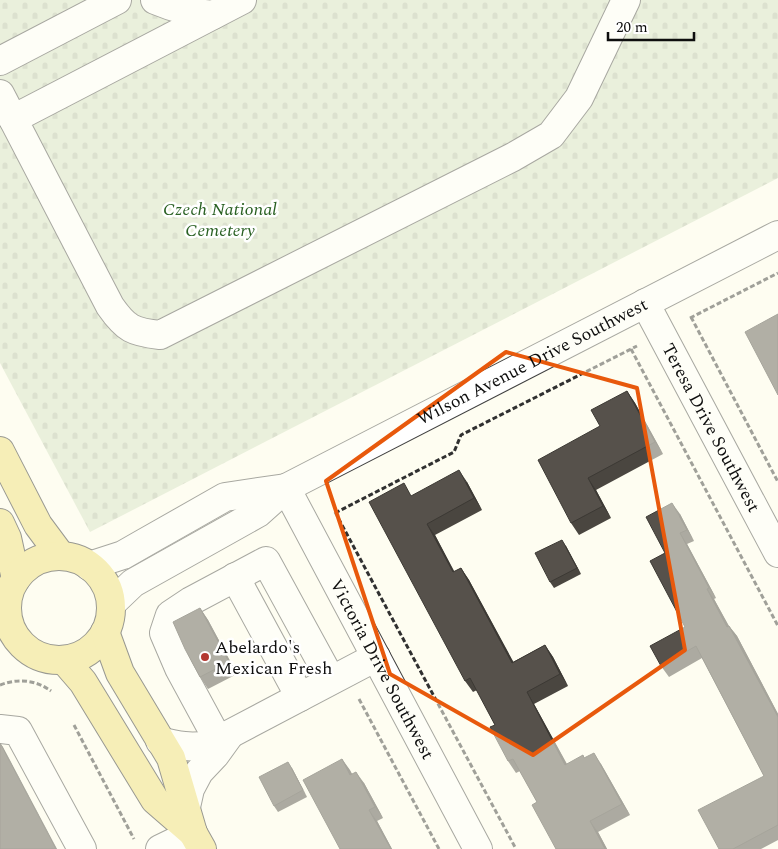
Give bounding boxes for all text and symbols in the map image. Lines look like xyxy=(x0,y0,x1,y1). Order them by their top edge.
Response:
scale bar xyxy=(608,10,694,42)
text: 20 m xyxy=(616,16,648,39)
park label: Czech National Cemetery xyxy=(163,196,277,244)
street label: Wilson Avenue Drive Southwest xyxy=(412,291,652,432)
street label: Teresa Drive Southwest xyxy=(655,338,767,517)
street label: Victoria Drive Southwest xyxy=(323,574,441,764)
place label: Abelardo's Mexican Fresh xyxy=(215,634,332,682)
marker: Abelardo's Mexican Fresh xyxy=(199,651,211,663)

